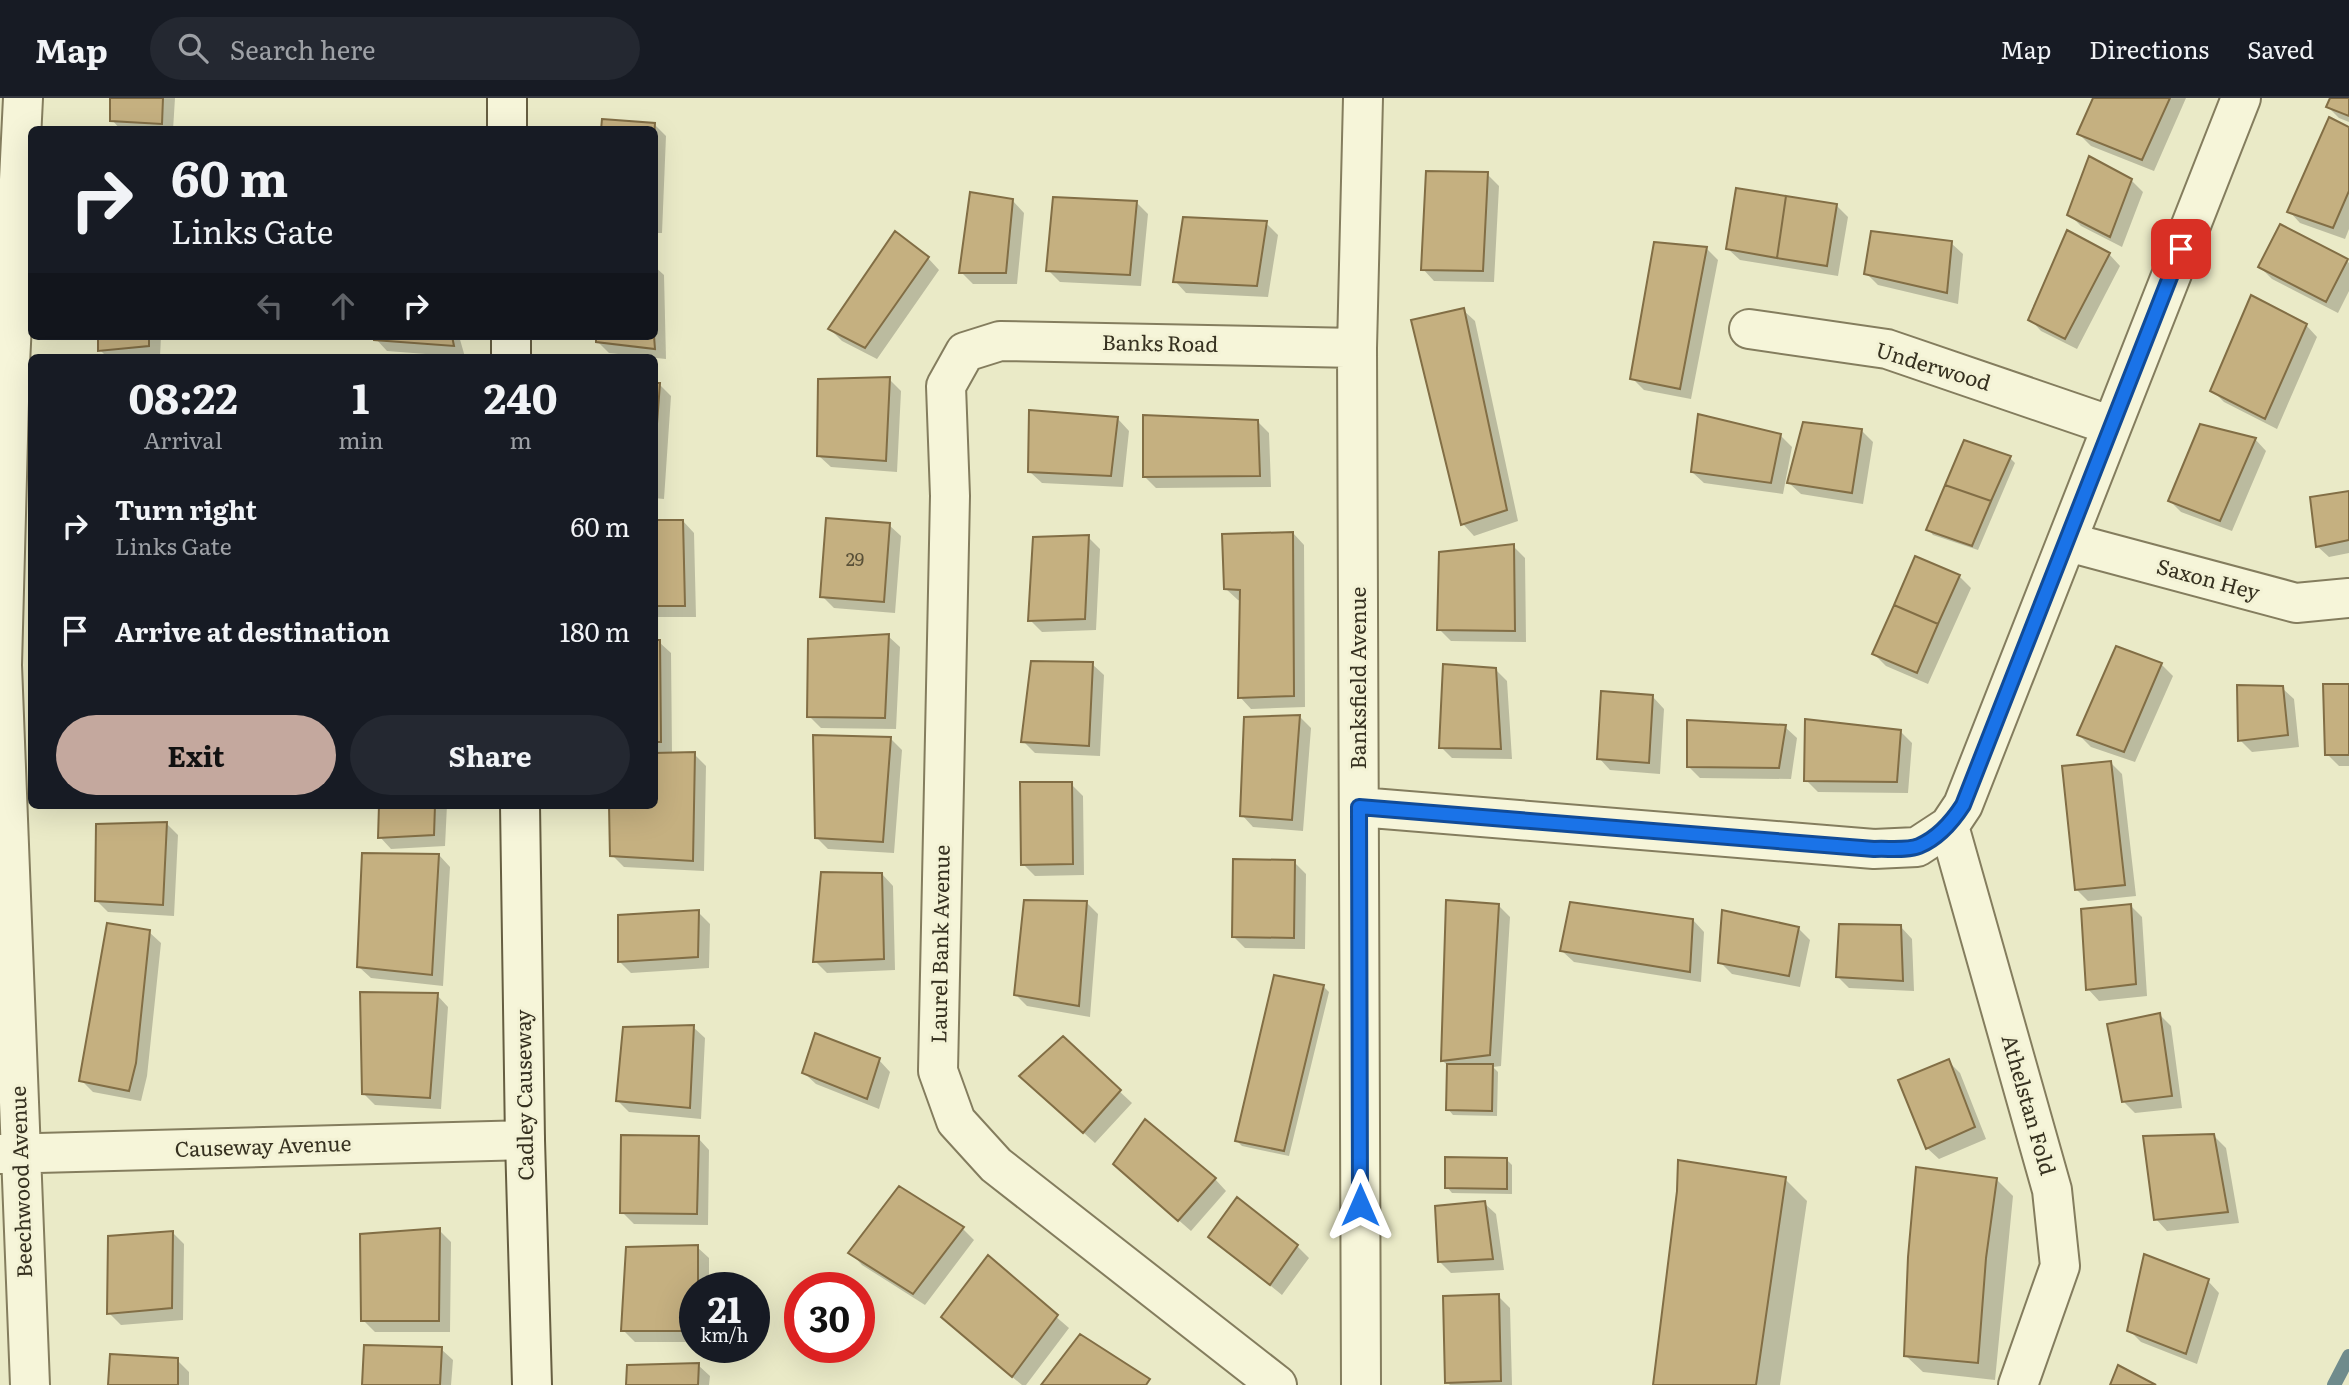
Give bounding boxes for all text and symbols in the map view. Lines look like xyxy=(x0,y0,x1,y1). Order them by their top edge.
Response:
search box xyxy=(150,17,640,80)
text: Map xyxy=(35,24,108,73)
icon: search xyxy=(174,29,212,67)
text: Search here xyxy=(230,29,376,68)
text: Map xyxy=(2000,31,2051,66)
text: Directions xyxy=(2089,31,2209,66)
text: Saved xyxy=(2247,31,2314,66)
text: 60 m xyxy=(171,139,288,212)
icon: right xyxy=(56,154,147,245)
text: Links Gate xyxy=(171,206,333,254)
pin xyxy=(2151,219,2211,279)
icon: arrive xyxy=(2162,230,2200,268)
icon: left xyxy=(251,287,289,325)
icon: ahead xyxy=(324,287,362,325)
icon: right xyxy=(397,287,435,325)
street label: Banks Road xyxy=(1102,325,1219,358)
street label: Underwood xyxy=(1872,332,1995,397)
text: 08:22 xyxy=(128,365,238,427)
text: 1 xyxy=(352,365,369,427)
text: 240 xyxy=(484,365,558,427)
text: Arrival xyxy=(144,422,222,456)
text: min xyxy=(338,422,383,456)
text: m xyxy=(510,422,532,456)
text: Turn right xyxy=(115,489,257,528)
text: 60 m xyxy=(571,506,630,545)
icon: right xyxy=(56,507,94,545)
text: Links Gate xyxy=(115,528,232,562)
house number: 29 xyxy=(846,545,864,572)
street label: Saxon Hey xyxy=(2154,549,2265,606)
street label: Banksfield Avenue xyxy=(1341,586,1372,769)
text: Arrive at destination xyxy=(115,611,390,650)
text: 180 m xyxy=(560,611,630,650)
icon: arrive xyxy=(56,612,94,650)
button: Exit xyxy=(56,715,336,795)
button: Share xyxy=(350,715,630,795)
street label: Laurel Bank Avenue xyxy=(921,844,956,1044)
street label: Cadley Causeway xyxy=(505,1008,539,1181)
street label: Athelstan Fold xyxy=(1996,1030,2065,1178)
street label: Beechwood Avenue xyxy=(1,1085,38,1279)
street label: Causeway Avenue xyxy=(174,1126,352,1163)
position arrow xyxy=(1323,1168,1397,1242)
speed limit sign: 30 xyxy=(784,1272,875,1363)
text: 21 xyxy=(708,1282,741,1334)
text: km/h xyxy=(701,1321,748,1348)

